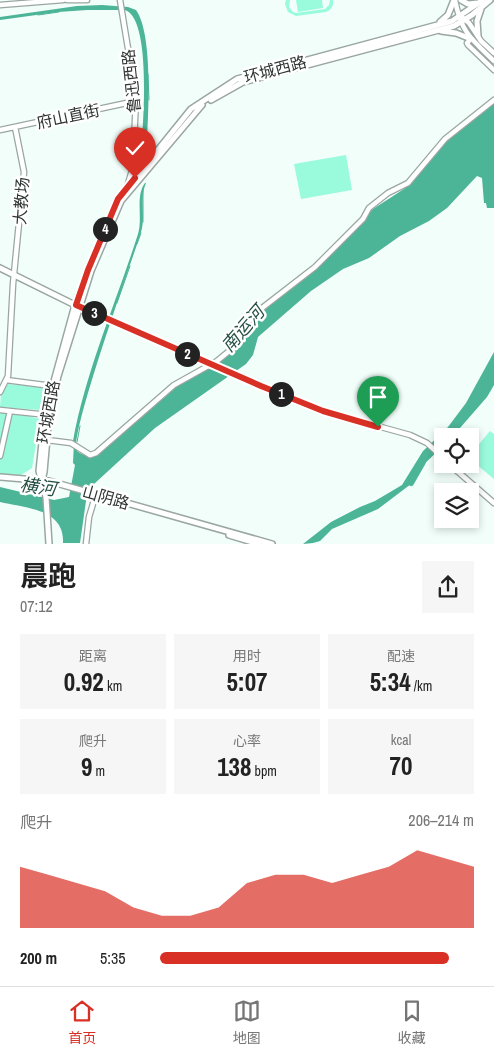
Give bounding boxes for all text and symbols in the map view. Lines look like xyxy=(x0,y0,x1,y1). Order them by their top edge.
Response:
street label: 鲁迅西路 xyxy=(117,48,145,114)
street label: 环城西路 xyxy=(241,50,309,88)
street label: 府山直街 xyxy=(34,99,102,133)
pin xyxy=(114,127,156,178)
icon: check xyxy=(121,134,149,162)
street label: 大教场 xyxy=(8,176,34,226)
pin: 4 xyxy=(92,216,118,242)
text: 4 xyxy=(102,220,109,238)
water label: 南运河 xyxy=(215,298,272,357)
pin: 3 xyxy=(82,300,106,326)
text: 3 xyxy=(91,304,98,322)
pin: 2 xyxy=(174,342,200,366)
text: 2 xyxy=(184,345,191,363)
pin xyxy=(357,376,399,427)
street label: 环城西路 xyxy=(32,379,64,445)
pin: 1 xyxy=(268,382,294,406)
icon: arrive xyxy=(364,383,392,411)
text: 1 xyxy=(278,385,285,403)
map controls xyxy=(434,428,479,528)
button: locate xyxy=(434,428,479,473)
water label: 横河 xyxy=(19,472,61,502)
street label: 山阴路 xyxy=(80,480,132,514)
button: layers xyxy=(434,483,479,528)
text: 晨跑 xyxy=(20,557,76,595)
button: share xyxy=(422,561,474,613)
text: 07:12 xyxy=(20,595,53,617)
text: 距离 xyxy=(79,647,107,665)
text: 用时 xyxy=(233,647,261,665)
text: 配速 xyxy=(387,647,415,665)
text: 0.92 xyxy=(64,665,104,699)
text: 5:07 xyxy=(226,665,268,699)
text: 5:34 xyxy=(370,665,411,699)
text: km xyxy=(104,677,122,695)
text: /km xyxy=(411,677,432,695)
text: kcal xyxy=(391,731,411,749)
text: 爬升 xyxy=(79,732,107,750)
text: 心率 xyxy=(233,732,261,750)
text: 70 xyxy=(390,749,412,783)
text: 9 xyxy=(81,750,92,784)
text: 138 xyxy=(217,750,251,784)
text: m xyxy=(92,762,105,780)
text: bpm xyxy=(251,762,277,780)
text: 206–214 m xyxy=(408,809,474,831)
text: 爬升 xyxy=(20,811,52,833)
text: 200 m xyxy=(20,947,57,969)
text: 5:35 xyxy=(100,947,126,969)
tab: 首页 xyxy=(68,997,96,1047)
tab: 地图 xyxy=(233,997,261,1047)
tab: 收藏 xyxy=(398,997,426,1047)

